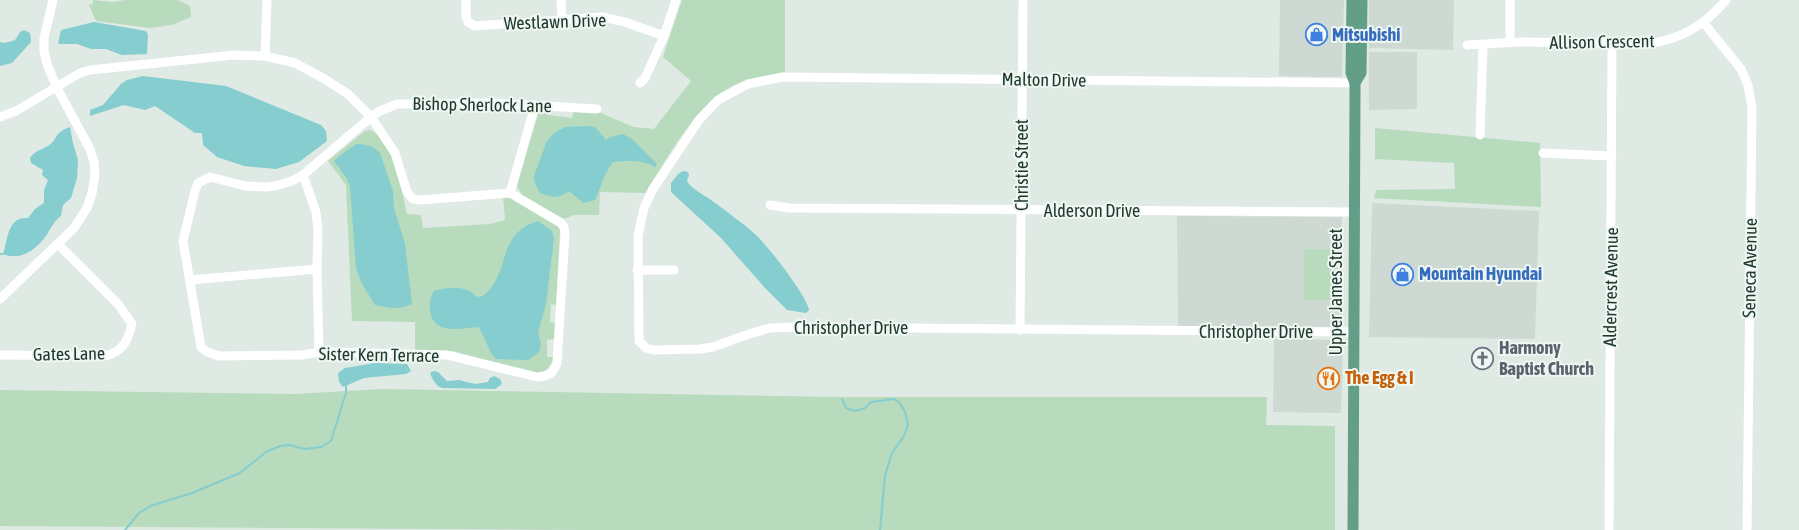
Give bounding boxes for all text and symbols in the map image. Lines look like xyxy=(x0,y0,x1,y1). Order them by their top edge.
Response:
street label: Westlawn Drive xyxy=(504,9,606,34)
shop icon: Mitsubishi xyxy=(1304,23,1328,47)
place label: Mitsubishi xyxy=(1332,24,1400,45)
street label: Allison Crescent xyxy=(1549,30,1655,53)
street label: Malton Drive xyxy=(1001,68,1087,91)
street label: Bishop Sherlock Lane xyxy=(412,93,552,116)
street label: Christie Street xyxy=(1011,119,1032,211)
street label: Alderson Drive xyxy=(1044,200,1140,221)
street label: Seneca Avenue xyxy=(1738,218,1761,318)
street label: Aldercrest Avenue xyxy=(1599,227,1622,347)
street label: Upper James Street xyxy=(1325,228,1346,356)
shop icon: Mountain Hyundai xyxy=(1391,262,1415,286)
place label: Mountain Hyundai xyxy=(1419,263,1542,284)
street label: Christopher Drive xyxy=(794,317,908,338)
street label: Christopher Drive xyxy=(1199,321,1313,342)
place label: Harmony Baptist Church xyxy=(1499,337,1594,379)
street label: Gates Lane xyxy=(33,342,105,365)
street label: Sister Kern Terrace xyxy=(319,343,439,366)
church icon: Harmony Baptist Church xyxy=(1471,346,1495,370)
restaurant icon: The Egg & I xyxy=(1317,366,1341,390)
place label: The Egg & I xyxy=(1345,367,1414,388)

